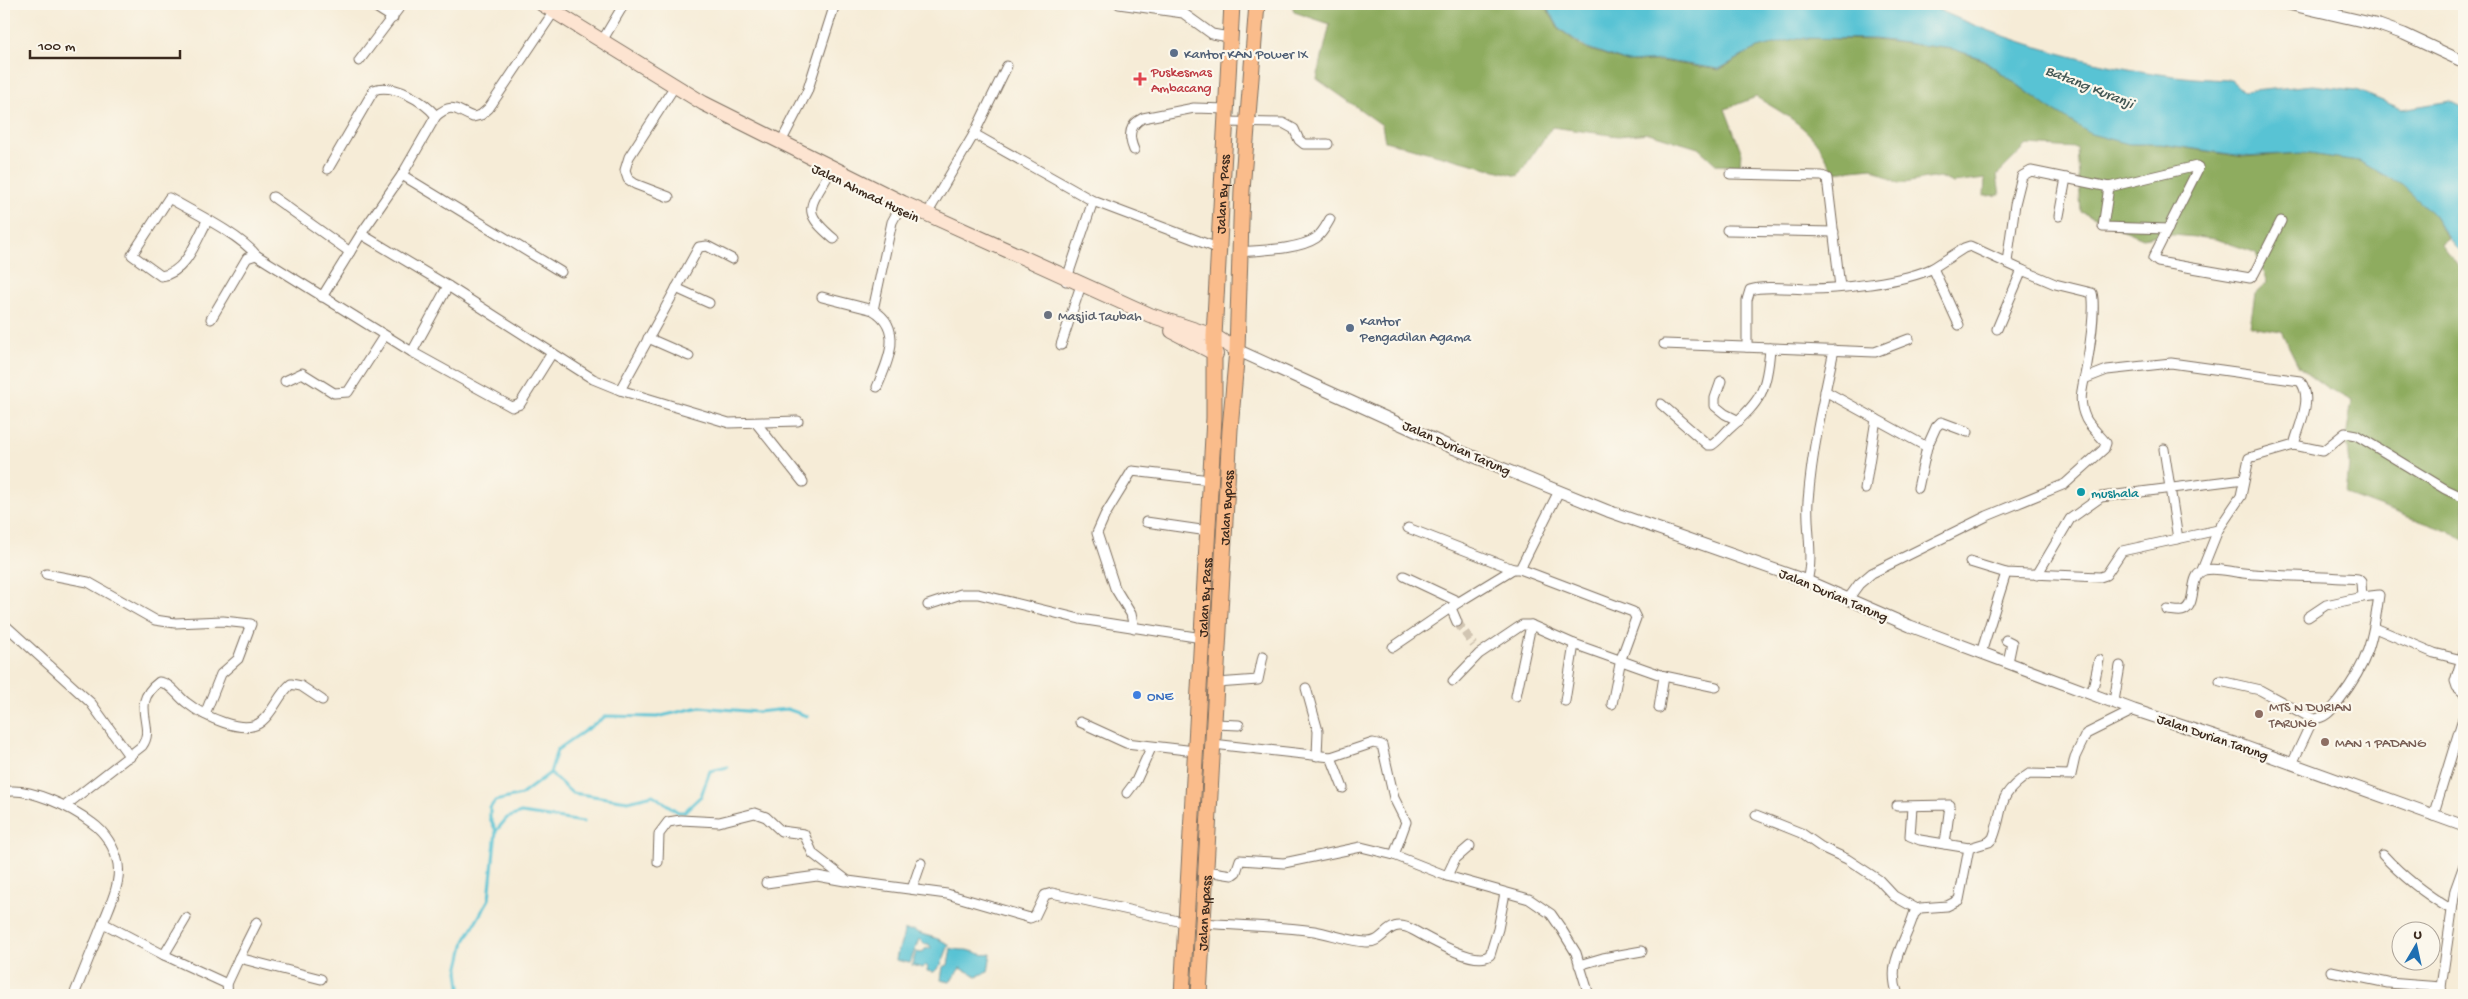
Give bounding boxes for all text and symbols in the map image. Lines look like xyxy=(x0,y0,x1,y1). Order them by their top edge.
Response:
scale bar xyxy=(30,28,180,60)
text: 100 m xyxy=(37,38,76,56)
marker: Kantor KAN Power IX xyxy=(1168,47,1180,59)
place label: Kantor KAN Power IX xyxy=(1184,47,1309,64)
water label: Batang Kuranji xyxy=(2043,62,2138,114)
place label: Puskesmas Ambacang xyxy=(1150,65,1213,98)
marker: Puskesmas Ambacang xyxy=(1133,72,1147,86)
street label: Jalan By Pass xyxy=(1214,153,1235,234)
street label: Jalan Ahmad Husein xyxy=(808,161,922,228)
marker: Masjid Taubah xyxy=(1042,309,1054,321)
place label: Masjid Taubah xyxy=(1058,309,1142,326)
place label: Kantor Pengadilan Agama xyxy=(1359,314,1472,347)
marker: Kantor Pengadilan Agama xyxy=(1344,322,1356,334)
street label: Jalan Durian Tarung xyxy=(1399,418,1513,481)
street label: Jalan Bypass xyxy=(1218,469,1239,546)
marker: mushala xyxy=(2075,486,2087,498)
place label: mushala xyxy=(2091,486,2140,503)
street label: Jalan By Pass xyxy=(1196,557,1217,638)
street label: Jalan Durian Tarung xyxy=(1776,566,1890,627)
marker: ONE xyxy=(1131,689,1143,701)
place label: ONE xyxy=(1147,689,1175,706)
place label: MTS N DURIAN TARUNG xyxy=(2268,700,2352,733)
marker: MTS N DURIAN TARUNG xyxy=(2253,708,2265,720)
street label: Jalan Durian Tarung xyxy=(2154,711,2270,765)
marker: MAN 1 PADANG xyxy=(2319,736,2331,748)
place label: MAN 1 PADANG xyxy=(2335,736,2427,753)
street label: Jalan Bypass xyxy=(1195,874,1217,951)
north arrow xyxy=(2390,922,2440,972)
text: U xyxy=(2412,927,2423,945)

